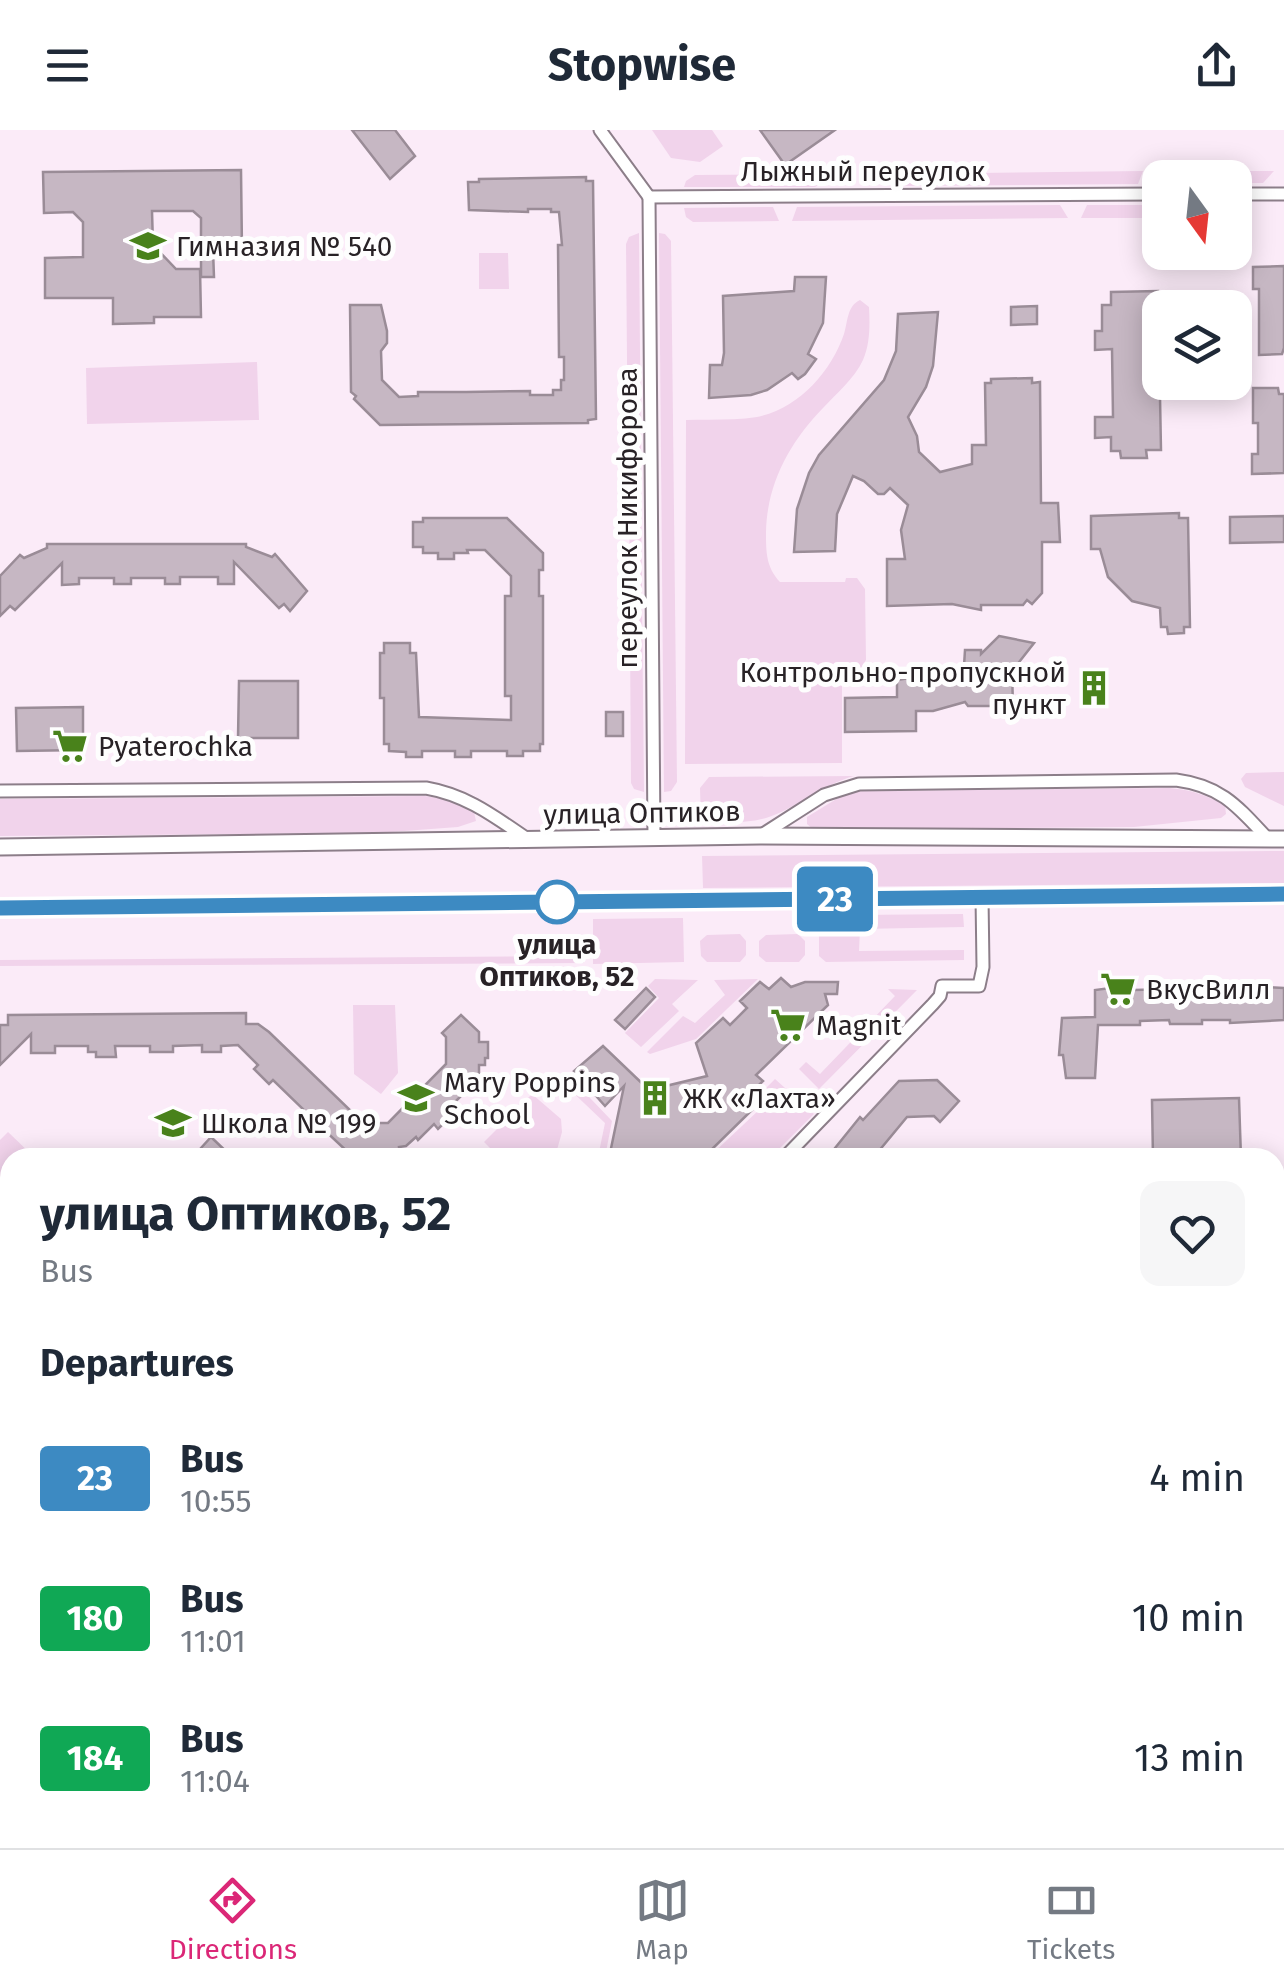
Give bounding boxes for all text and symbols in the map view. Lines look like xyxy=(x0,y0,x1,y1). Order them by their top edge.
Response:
icon: menu xyxy=(40,38,95,93)
text: Stopwise xyxy=(548,38,736,92)
icon: share xyxy=(1189,38,1244,93)
street label: Лыжный переулок xyxy=(741,155,986,188)
north arrow xyxy=(1142,160,1252,270)
map controls xyxy=(1142,160,1252,400)
school or university icon: Гимназия № 540 xyxy=(129,227,167,265)
place label: Гимназия № 540 xyxy=(176,230,392,263)
button: layers xyxy=(1142,290,1252,400)
street label: переулок Никифорова xyxy=(611,367,644,669)
place label: Контрольно-пропускной пункт xyxy=(739,656,1066,721)
building icon: Контрольно-пропускной пункт xyxy=(1075,669,1113,707)
supermarket icon: Pyaterochka xyxy=(51,727,89,765)
place label: Pyaterochka xyxy=(98,730,253,763)
street label: улица Оптиков xyxy=(543,795,741,831)
line badge: 23 xyxy=(790,866,880,932)
text: 23 xyxy=(817,878,853,920)
marker: улица Оптиков, 52 xyxy=(536,881,578,923)
place label: улица Оптиков, 52 xyxy=(480,928,634,993)
supermarket icon: ВкусВилл xyxy=(1099,970,1137,1008)
place label: ВкусВилл xyxy=(1146,973,1271,1006)
supermarket icon: Magnit xyxy=(769,1006,807,1044)
place label: Magnit xyxy=(816,1009,903,1042)
place label: Mary Poppins School xyxy=(444,1066,615,1131)
school or university icon: Mary Poppins School xyxy=(397,1079,435,1117)
building icon: ЖК «Лахта» xyxy=(636,1079,674,1117)
place label: ЖК «Лахта» xyxy=(683,1082,836,1115)
school or university icon: Школа № 199 xyxy=(154,1104,192,1142)
place label: Школа № 199 xyxy=(201,1107,376,1140)
button: heart xyxy=(1140,1181,1245,1286)
text: улица Оптиков, 52 xyxy=(40,1185,451,1243)
text: Bus xyxy=(40,1252,93,1290)
text: Departures xyxy=(40,1340,234,1386)
text: Bus xyxy=(180,1436,244,1482)
text: 4 min xyxy=(1149,1455,1245,1501)
text: 23 xyxy=(77,1457,113,1499)
text: 10:55 xyxy=(180,1482,251,1520)
text: Bus xyxy=(180,1576,244,1622)
text: 10 min xyxy=(1132,1595,1245,1641)
text: 180 xyxy=(66,1597,124,1639)
text: 11:01 xyxy=(180,1622,246,1660)
text: Bus xyxy=(180,1716,244,1762)
text: 13 min xyxy=(1134,1735,1245,1781)
text: 184 xyxy=(67,1737,123,1779)
text: 11:04 xyxy=(180,1762,250,1800)
tab: Directions xyxy=(169,1873,297,1966)
tab: Map xyxy=(635,1873,690,1966)
tab: Tickets xyxy=(1027,1873,1115,1966)

